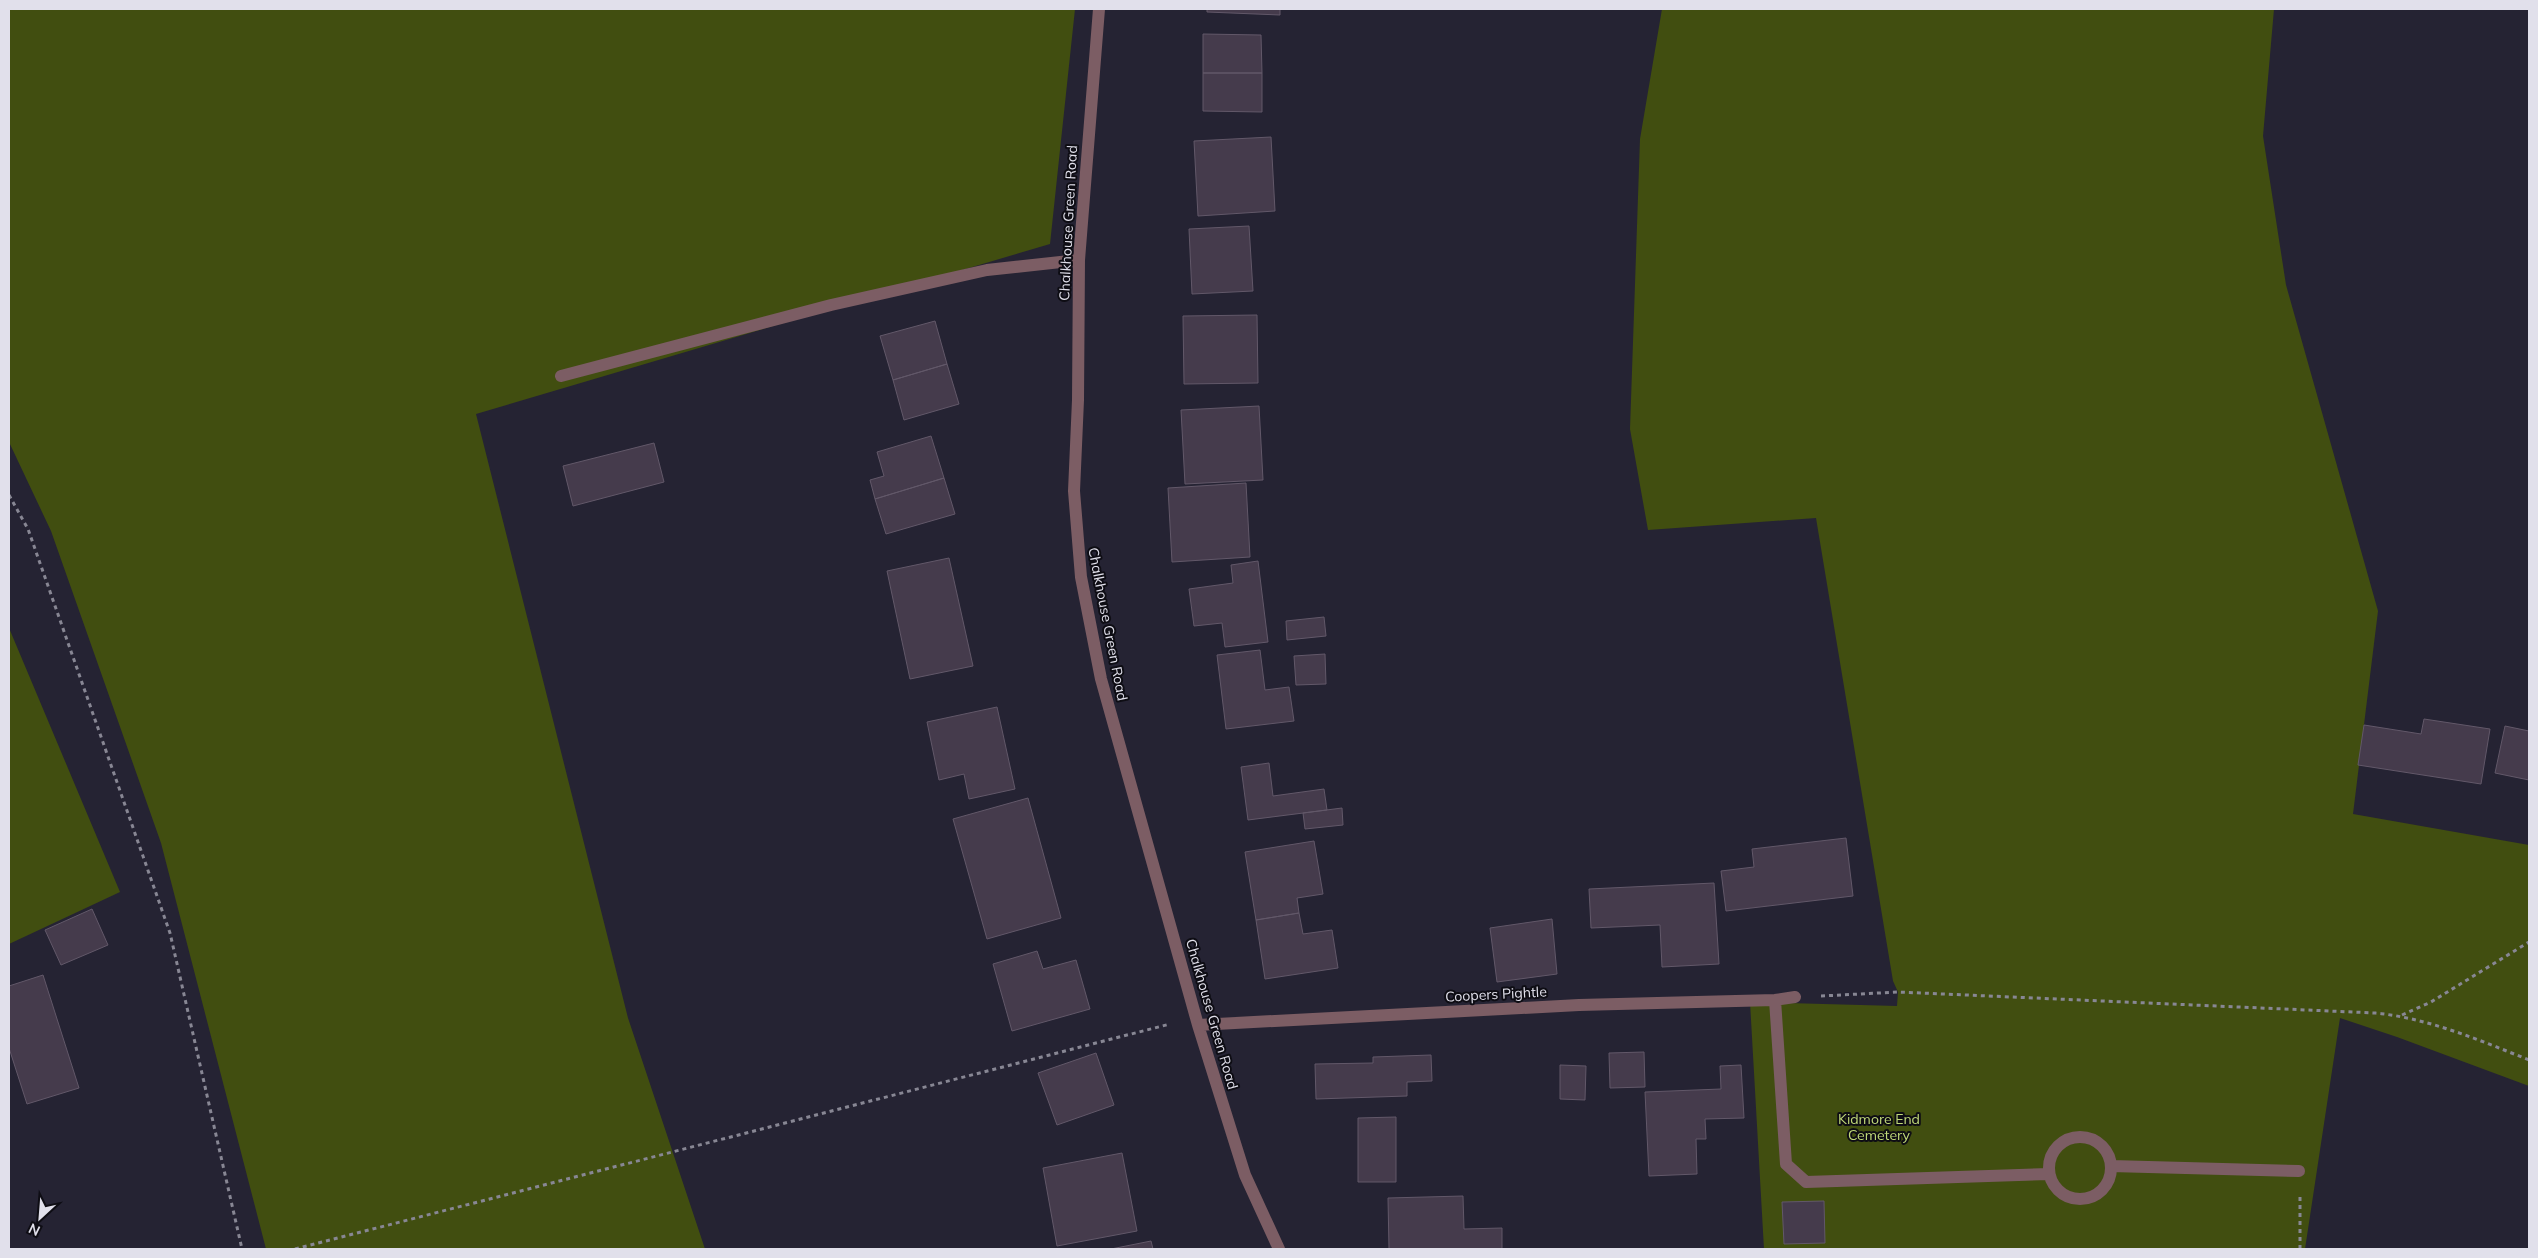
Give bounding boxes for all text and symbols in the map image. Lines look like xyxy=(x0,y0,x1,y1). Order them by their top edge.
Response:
street label: Chalkhouse Green Road xyxy=(1055,145,1081,301)
street label: Chalkhouse Green Road xyxy=(1084,546,1132,702)
street label: Chalkhouse Green Road xyxy=(1182,937,1242,1091)
street label: Coopers Pightle xyxy=(1445,982,1547,1006)
park label: Kidmore End Cemetery xyxy=(1838,1110,1920,1144)
north arrow xyxy=(15,1193,65,1243)
text: N xyxy=(26,1219,43,1240)

